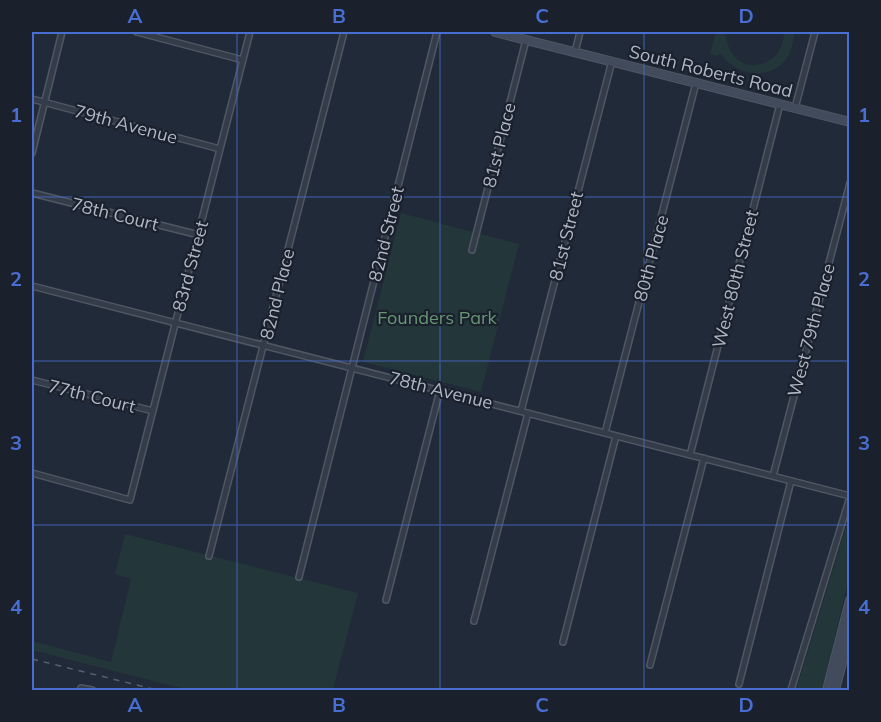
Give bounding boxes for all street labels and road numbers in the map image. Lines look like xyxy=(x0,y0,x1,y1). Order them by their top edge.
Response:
street label: South Roberts Road xyxy=(627,40,795,102)
street label: 79th Avenue xyxy=(72,99,180,149)
street label: 81st Place xyxy=(477,100,521,190)
street label: 82nd Street xyxy=(363,184,409,284)
street label: 81st Street xyxy=(544,189,588,283)
street label: 78th Court xyxy=(69,192,161,236)
street label: West 80th Street xyxy=(707,208,763,350)
street label: 80th Place xyxy=(628,212,674,304)
street label: 83rd Street xyxy=(167,218,213,314)
street label: 82nd Place xyxy=(255,246,299,342)
street label: West 79th Place xyxy=(782,261,840,399)
street label: 78th Avenue xyxy=(387,366,495,414)
street label: 77th Court xyxy=(46,374,138,418)

